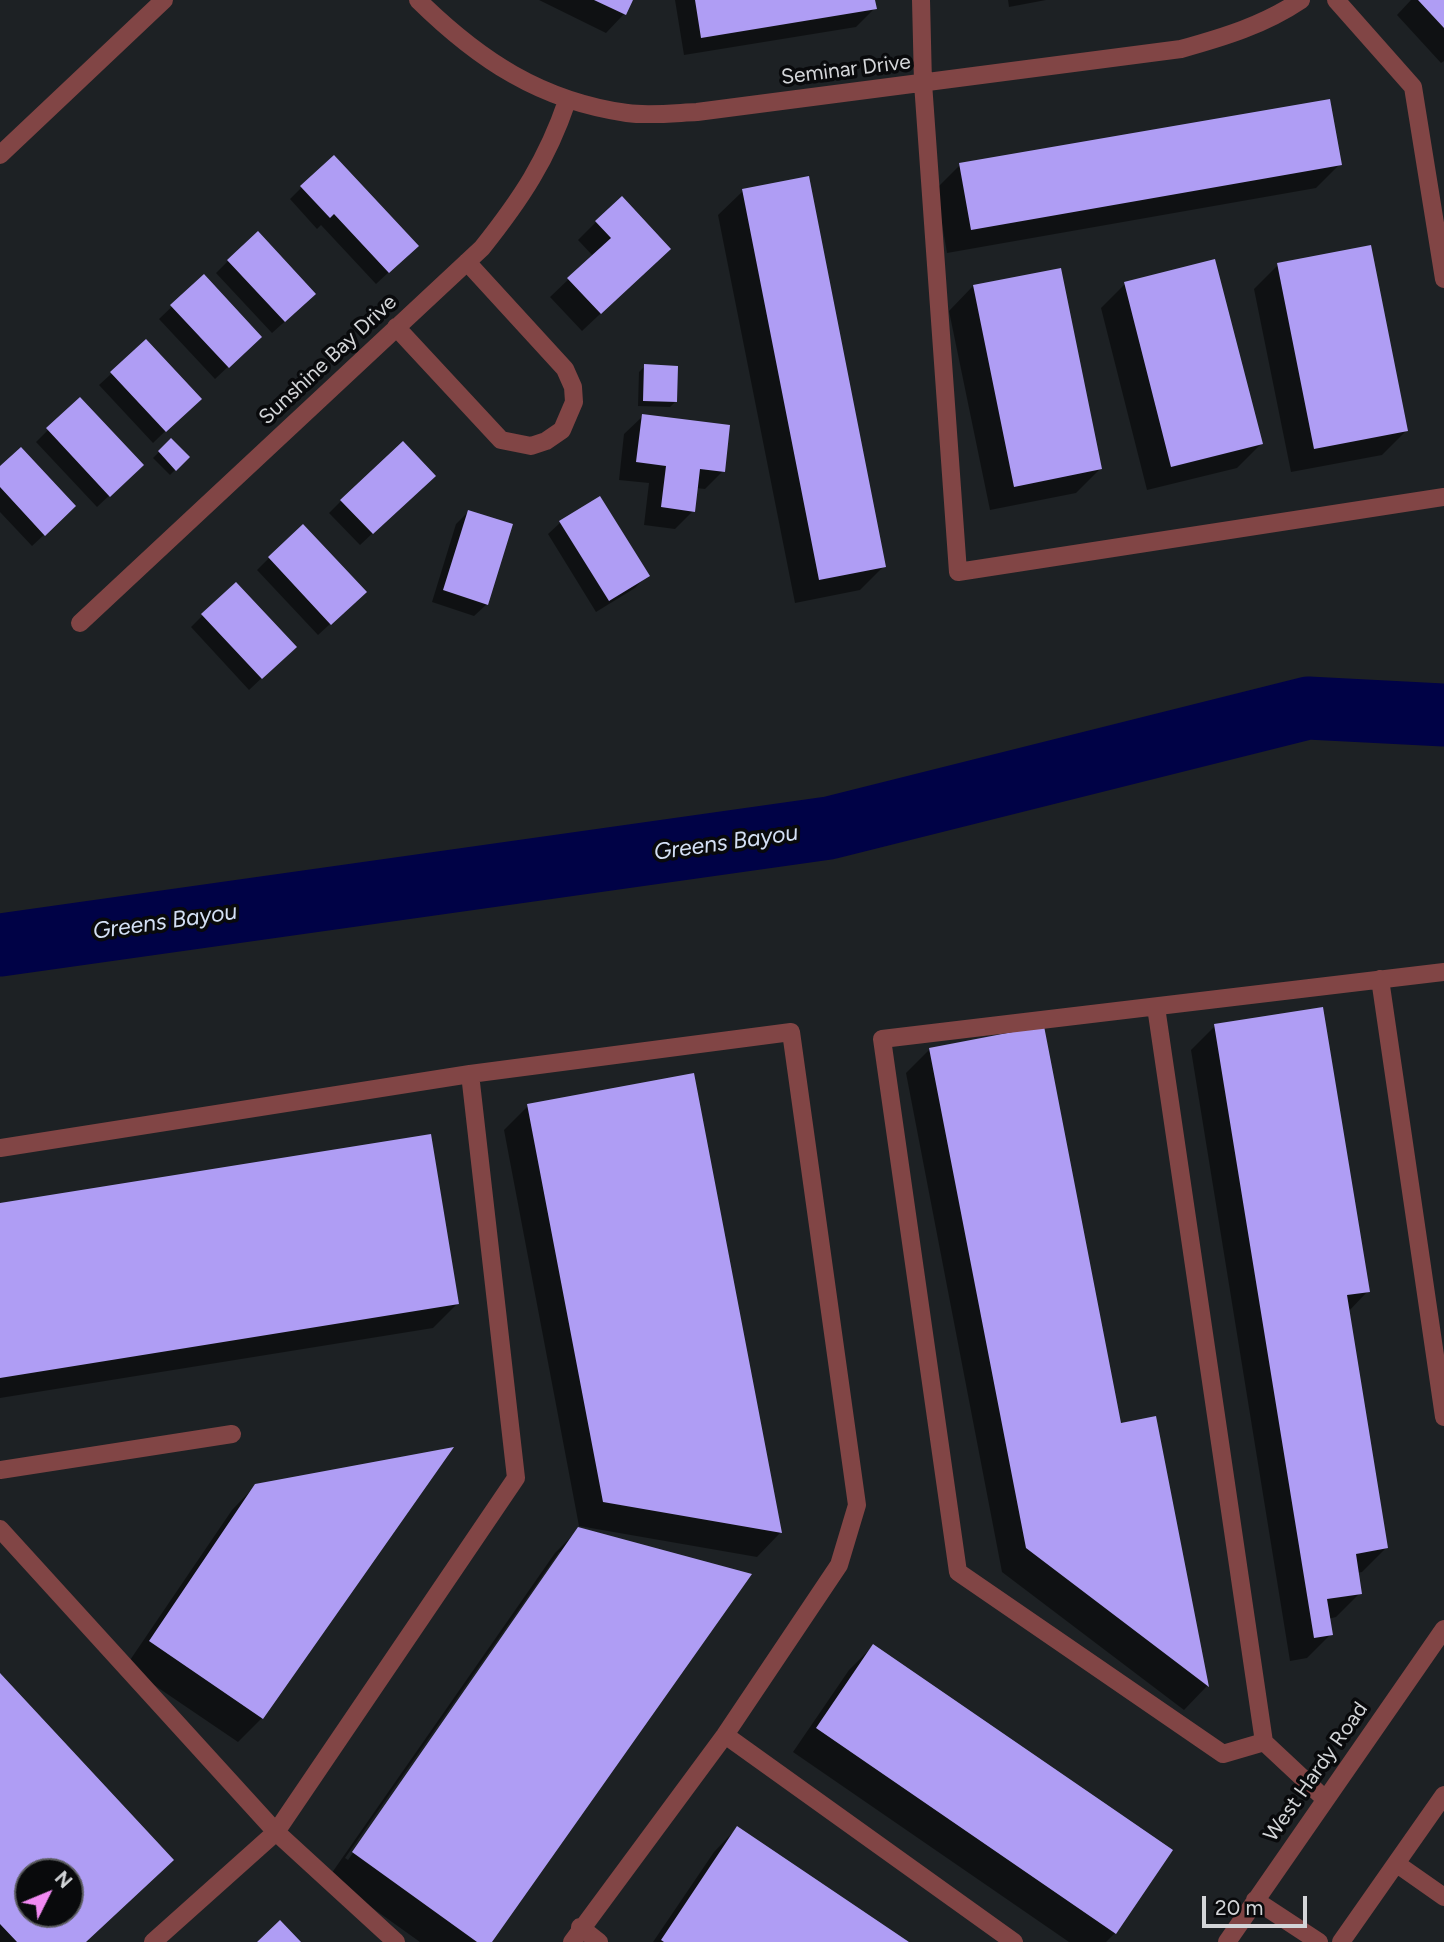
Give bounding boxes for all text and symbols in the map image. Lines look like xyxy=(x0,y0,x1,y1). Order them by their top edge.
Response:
street label: Seminar Drive xyxy=(780,50,912,90)
street label: Sunshine Bay Drive xyxy=(254,290,402,430)
water label: Greens Bayou xyxy=(652,819,800,867)
water label: Greens Bayou xyxy=(91,898,239,946)
street label: West Hardy Road xyxy=(1259,1698,1373,1846)
north arrow xyxy=(14,1858,84,1928)
text: N xyxy=(50,1866,77,1893)
scale bar xyxy=(1206,1882,1311,1926)
text: 20 m xyxy=(1215,1895,1263,1920)

